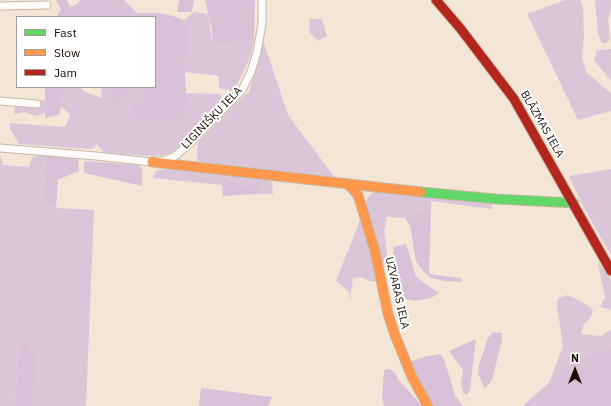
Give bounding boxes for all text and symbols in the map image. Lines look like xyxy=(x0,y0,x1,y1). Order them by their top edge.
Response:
legend xyxy=(16,16,156,88)
text: Fast xyxy=(54,25,77,40)
text: Slow xyxy=(54,45,80,60)
text: Jam xyxy=(54,65,77,80)
street label: LIGINIŠĶU IELA xyxy=(179,84,245,152)
street label: BLĀZMAS IELA xyxy=(518,88,566,160)
street label: UZVARAS IELA xyxy=(382,256,412,330)
north arrow xyxy=(555,350,595,390)
text: N xyxy=(571,351,579,365)

